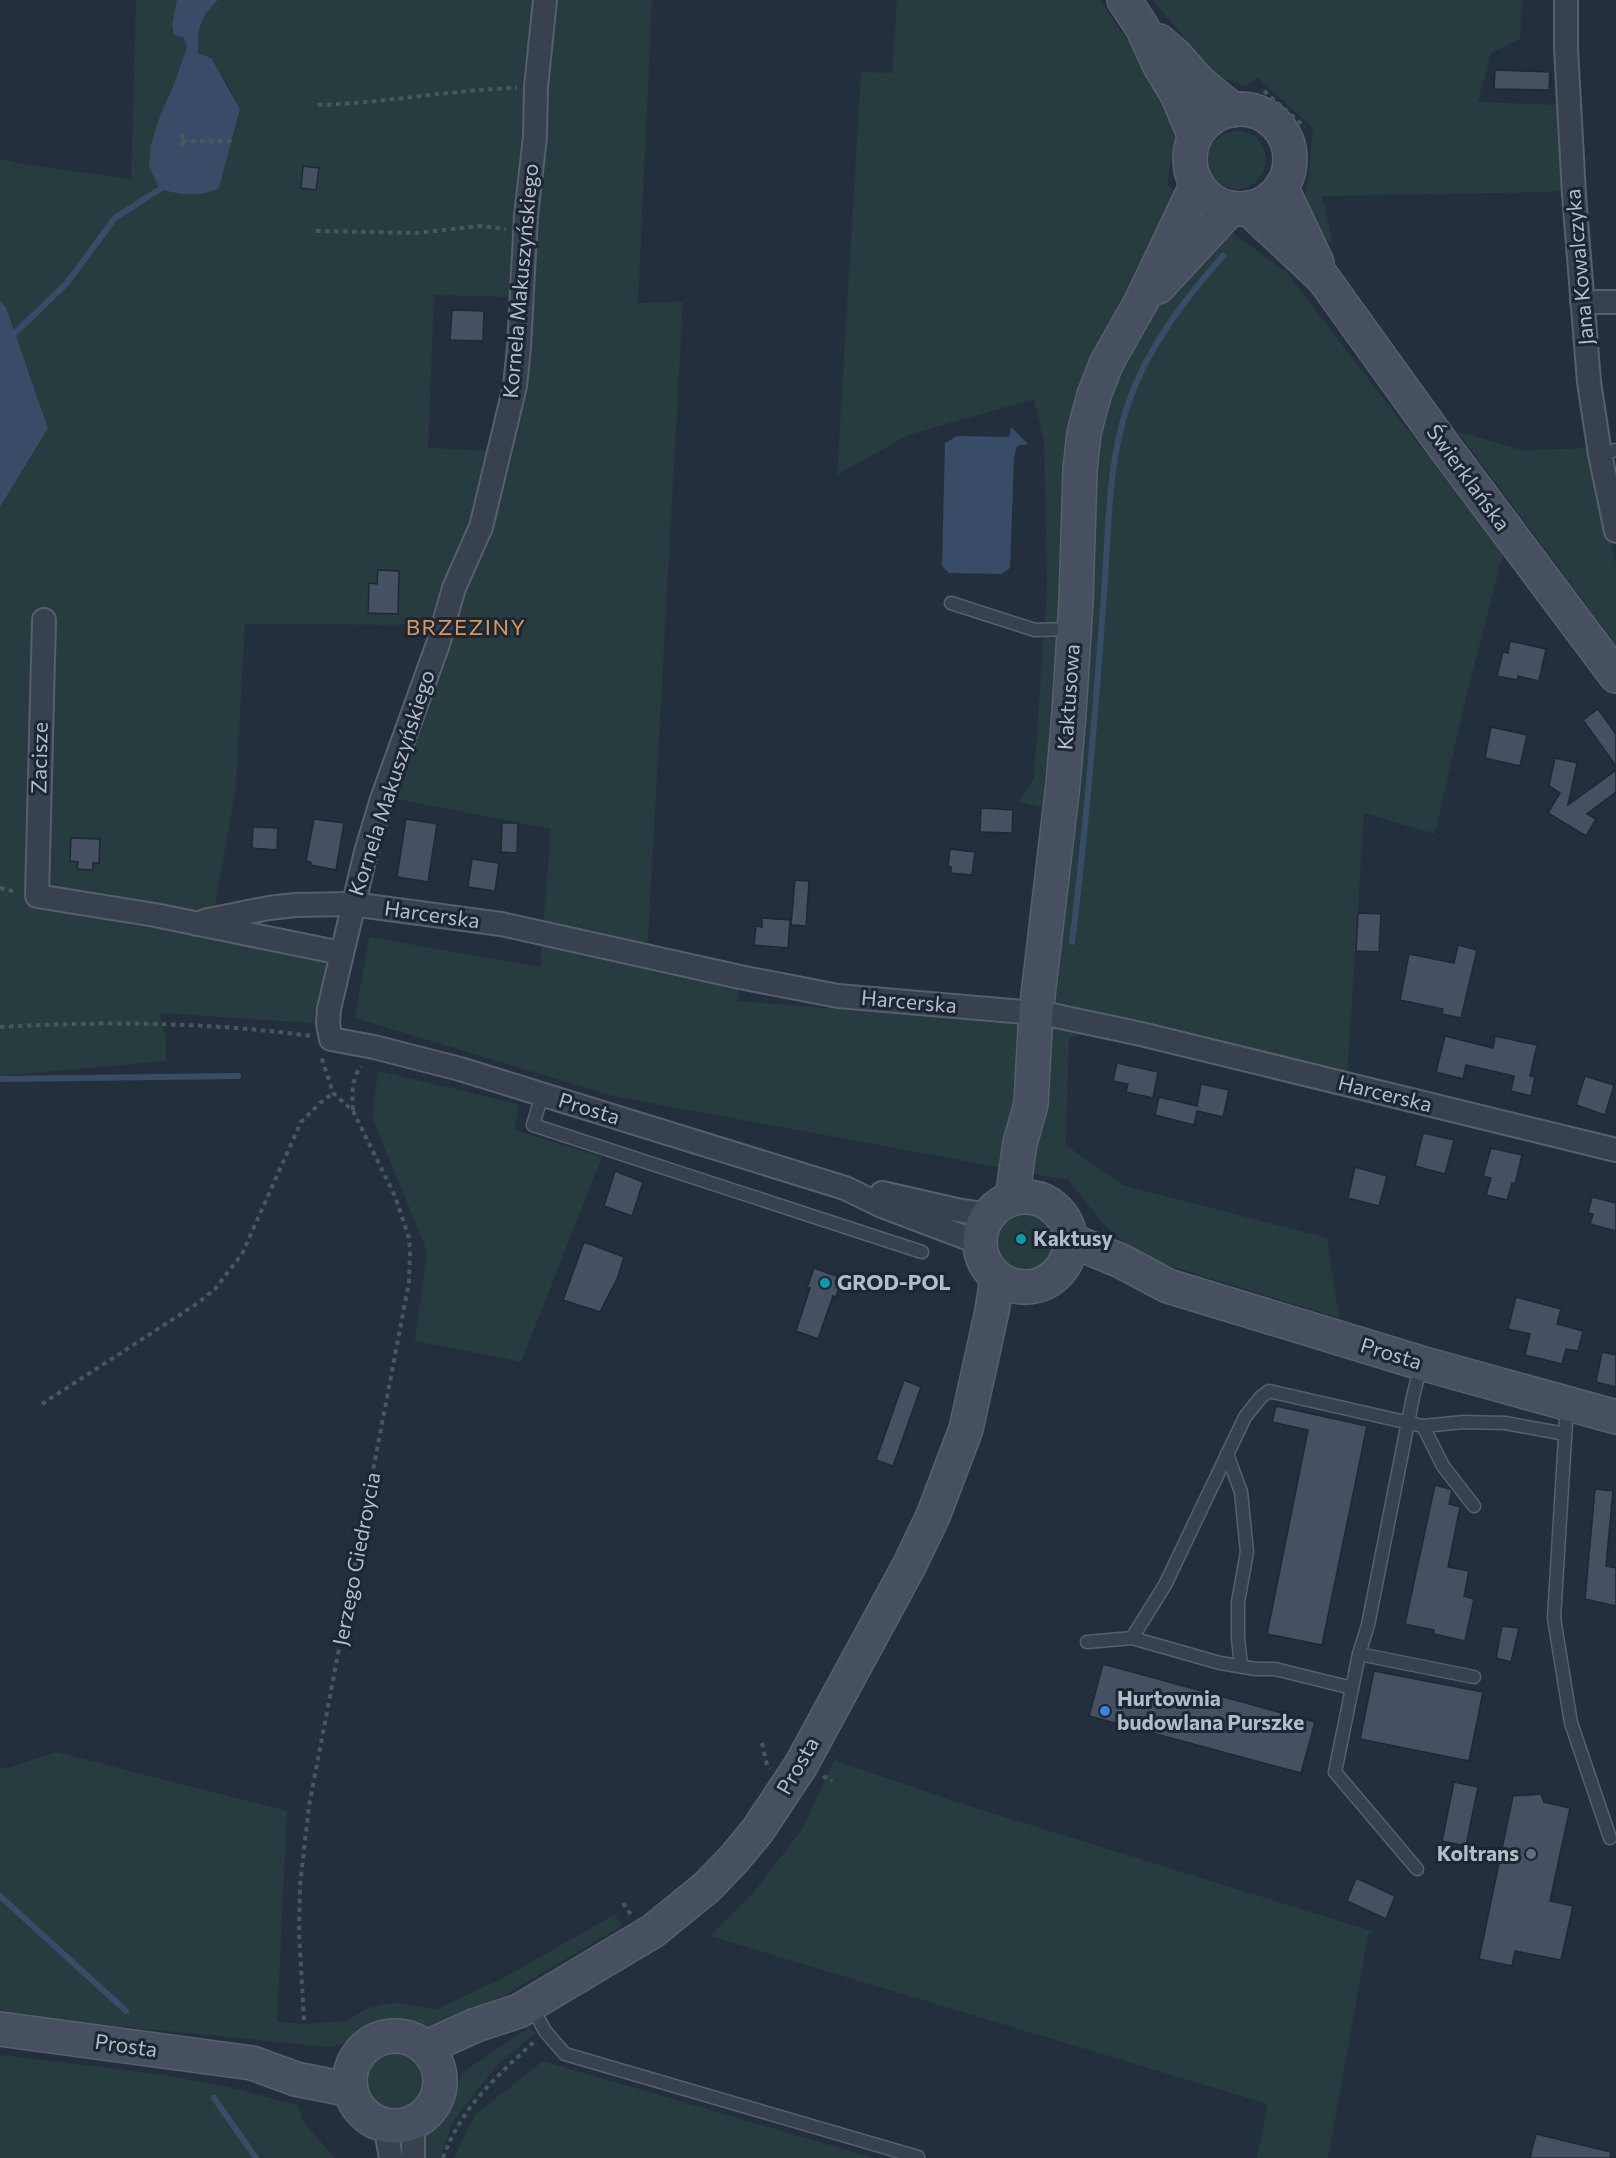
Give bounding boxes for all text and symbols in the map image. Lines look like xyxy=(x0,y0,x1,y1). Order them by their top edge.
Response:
street label: Kornela Makuszyńskiego xyxy=(497,162,542,399)
street label: Jana Kowalczyka xyxy=(1559,188,1598,346)
street label: Świerklańska xyxy=(1422,419,1516,535)
district label: BRZEZINY xyxy=(406,613,526,640)
street label: Kaktusowa xyxy=(1051,643,1084,751)
street label: Kornela Makuszyńskiego xyxy=(342,667,439,899)
street label: Zacisze xyxy=(25,722,52,794)
street label: Harcerska xyxy=(383,894,482,933)
street label: Harcerska xyxy=(860,984,958,1017)
street label: Harcerska xyxy=(1336,1069,1435,1116)
street label: Prosta xyxy=(556,1086,623,1129)
place label: Kaktusy xyxy=(1033,1225,1113,1250)
marker: Kaktusy xyxy=(1014,1232,1028,1246)
place label: GROD-POL xyxy=(837,1269,951,1294)
marker: GROD-POL xyxy=(818,1276,832,1290)
street label: Prosta xyxy=(1358,1331,1425,1374)
street label: Jerzego Giedroycia xyxy=(326,1470,385,1648)
place label: Hurtownia budowlana Purszke xyxy=(1117,1685,1304,1734)
marker: Hurtownia budowlana Purszke xyxy=(1098,1704,1112,1718)
street label: Prosta xyxy=(770,1732,823,1799)
place label: Koltrans xyxy=(1437,1840,1519,1865)
marker: Koltrans xyxy=(1524,1847,1538,1861)
street label: Prosta xyxy=(93,2028,159,2061)

